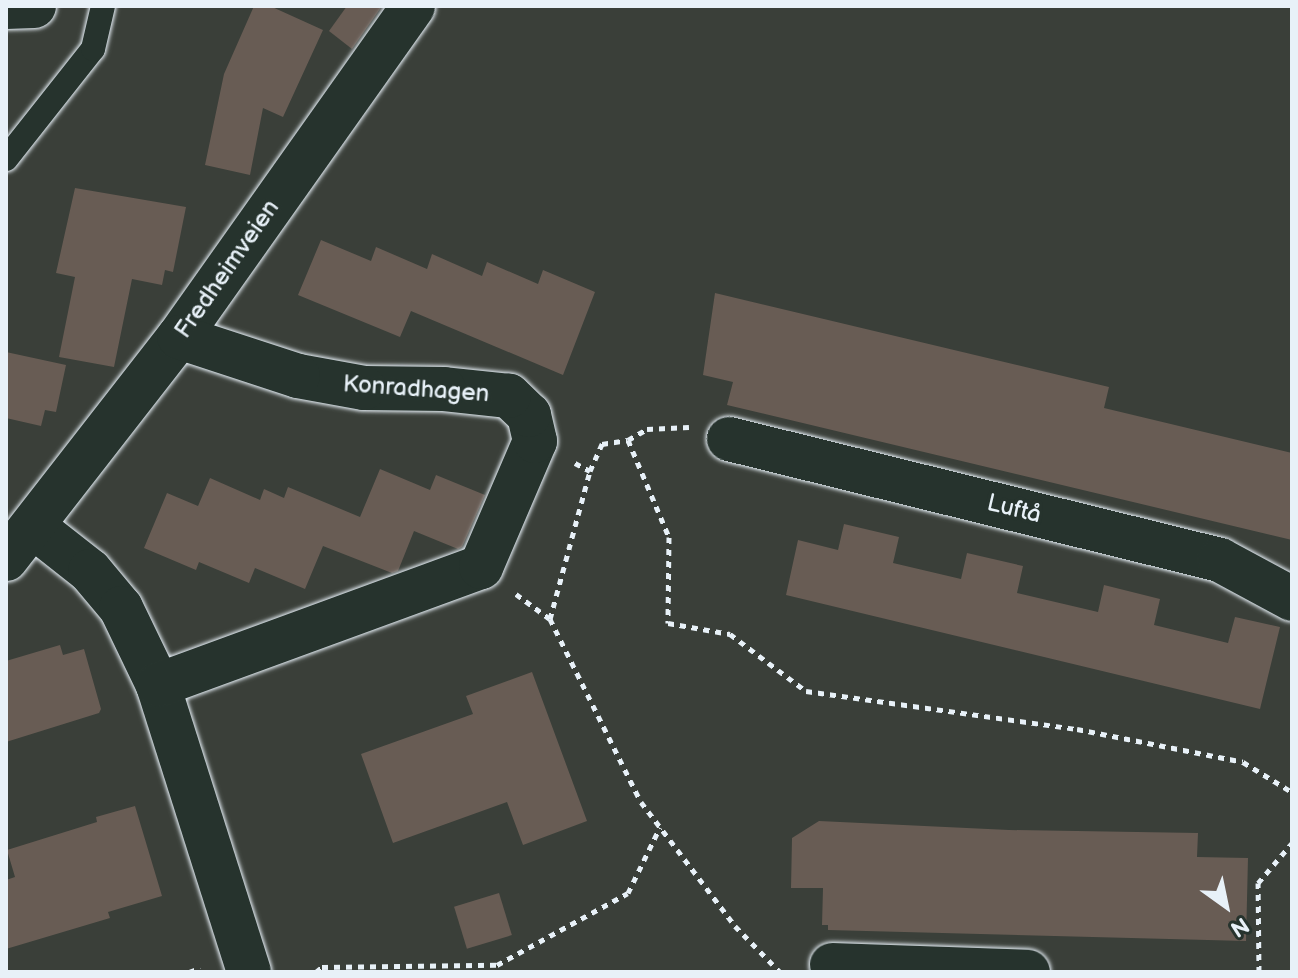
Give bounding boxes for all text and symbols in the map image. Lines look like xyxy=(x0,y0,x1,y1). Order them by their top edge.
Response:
street label: Fredheimveien xyxy=(169,194,285,344)
street label: Konradhagen xyxy=(342,370,490,408)
street label: Luftå xyxy=(984,488,1044,530)
north arrow xyxy=(1186,866,1266,946)
text: N xyxy=(1225,911,1254,942)

